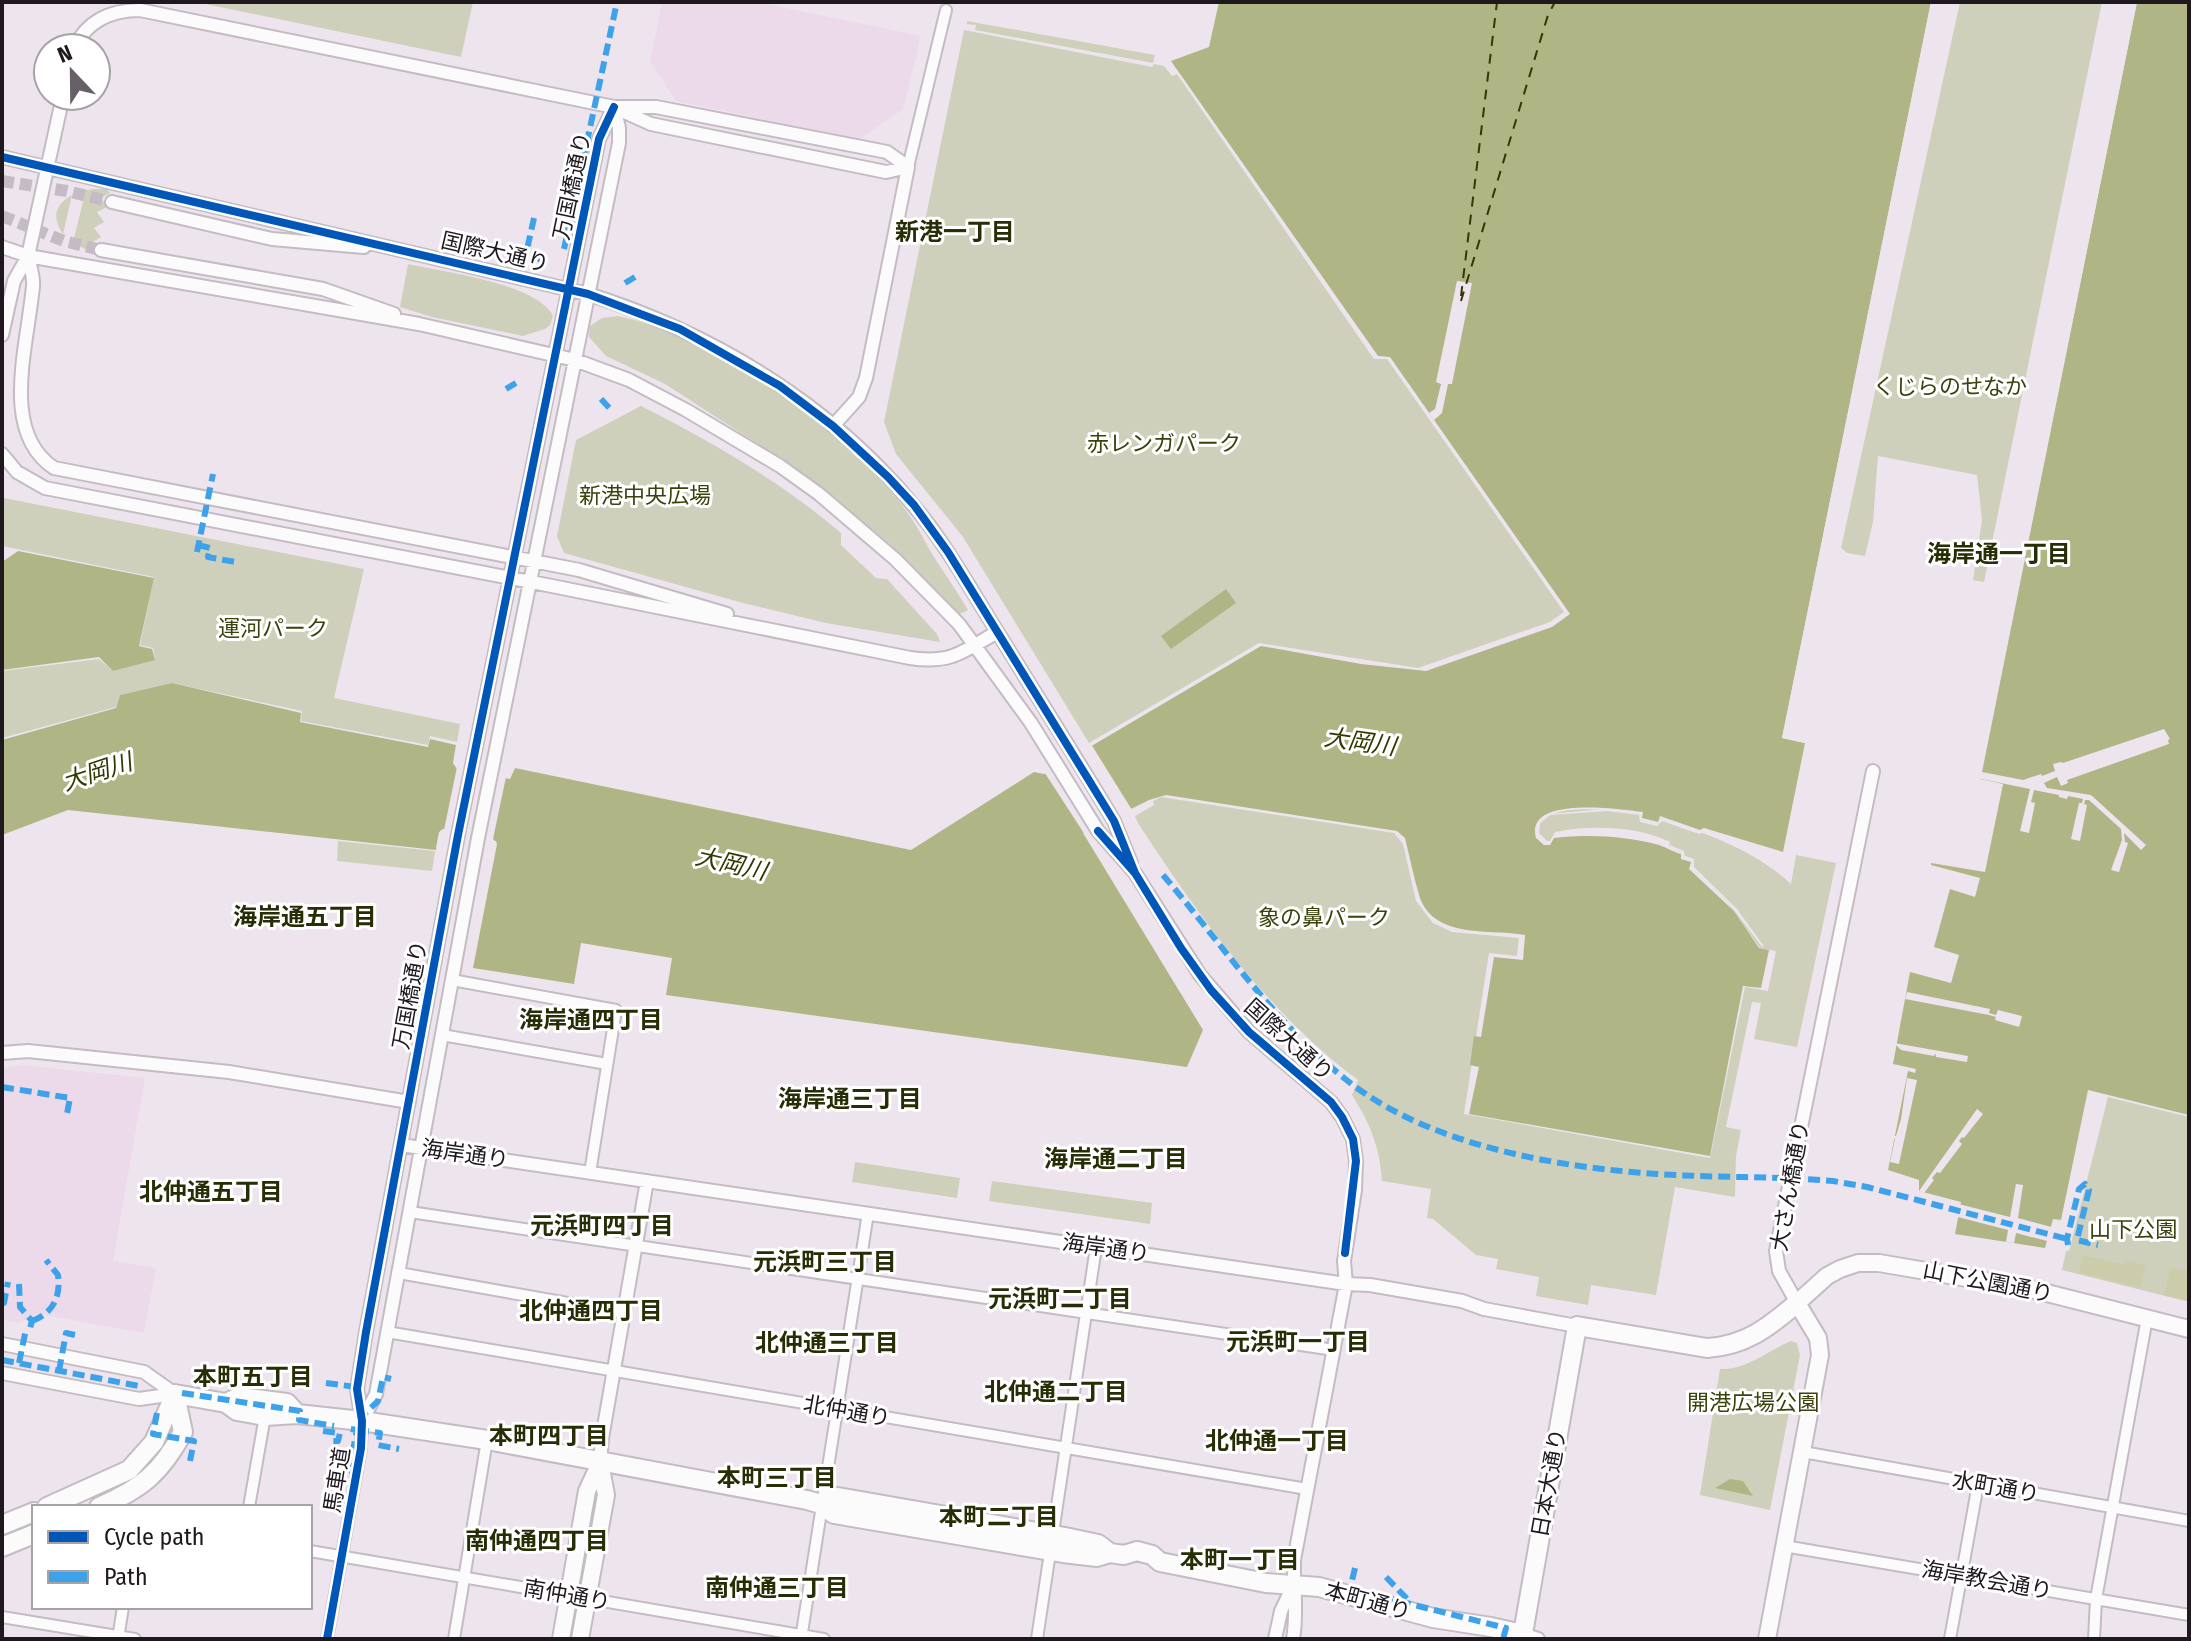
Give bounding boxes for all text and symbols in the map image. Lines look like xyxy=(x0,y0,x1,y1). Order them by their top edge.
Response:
north arrow xyxy=(32,32,112,112)
text: N xyxy=(54,39,76,69)
street label: 万国橋通り xyxy=(547,129,597,243)
district label: 新港一丁目 xyxy=(895,218,1015,246)
street label: 国際大通り xyxy=(438,226,552,278)
park label: くじらのせなか xyxy=(1873,373,2027,400)
park label: 赤レンガパーク xyxy=(1087,430,1241,457)
park label: 新港中央広場 xyxy=(579,482,711,509)
district label: 海岸通一丁目 xyxy=(1927,540,2071,568)
park label: 運河パーク xyxy=(218,615,328,642)
water label: 大岡川 xyxy=(1322,723,1401,761)
water label: 大岡川 xyxy=(58,747,138,796)
water label: 大岡川 xyxy=(693,842,772,886)
district label: 海岸通五丁目 xyxy=(233,903,377,931)
park label: 象の鼻パーク xyxy=(1258,904,1390,931)
street label: 万国橋通り xyxy=(387,938,433,1052)
street label: 国際大通り xyxy=(1239,993,1339,1087)
district label: 海岸通四丁目 xyxy=(519,1006,663,1034)
district label: 海岸通三丁目 xyxy=(778,1085,922,1113)
street label: 大さん橋通り xyxy=(1765,1119,1815,1253)
street label: 海岸通り xyxy=(420,1135,510,1173)
district label: 海岸通二丁目 xyxy=(1044,1145,1188,1173)
district label: 北仲通五丁目 xyxy=(139,1178,283,1206)
district label: 元浜町四丁目 xyxy=(530,1212,674,1240)
park label: 山下公園 xyxy=(2089,1216,2177,1243)
street label: 海岸通り xyxy=(1061,1229,1151,1267)
district label: 元浜町三丁目 xyxy=(753,1248,897,1276)
street label: 山下公園通り xyxy=(1921,1256,2055,1308)
district label: 元浜町二丁目 xyxy=(988,1285,1132,1313)
district label: 北仲通四丁目 xyxy=(519,1297,663,1325)
district label: 元浜町一丁目 xyxy=(1226,1328,1370,1356)
district label: 北仲通三丁目 xyxy=(755,1329,899,1357)
district label: 本町五丁目 xyxy=(193,1363,313,1391)
district label: 北仲通二丁目 xyxy=(984,1378,1128,1406)
park label: 開港広場公園 xyxy=(1687,1389,1819,1416)
street label: 北仲通り xyxy=(801,1390,893,1432)
district label: 本町四丁目 xyxy=(489,1422,609,1450)
street label: 日本大通り xyxy=(1526,1426,1572,1540)
district label: 北仲通一丁目 xyxy=(1205,1427,1349,1455)
street label: 馬車道 xyxy=(319,1445,355,1515)
district label: 本町三丁目 xyxy=(717,1464,837,1492)
street label: 水町通り xyxy=(1950,1466,2042,1508)
district label: 本町二丁目 xyxy=(939,1503,1059,1531)
legend xyxy=(32,1505,312,1609)
text: Cycle path xyxy=(104,1523,204,1551)
district label: 南仲通四丁目 xyxy=(465,1527,609,1555)
district label: 本町一丁目 xyxy=(1180,1546,1300,1574)
street label: 海岸教会通り xyxy=(1920,1555,2054,1605)
text: Path xyxy=(104,1563,148,1591)
street label: 南仲通り xyxy=(521,1574,613,1616)
district label: 南仲通三丁目 xyxy=(705,1574,849,1602)
street label: 本町通り xyxy=(1322,1577,1414,1625)

